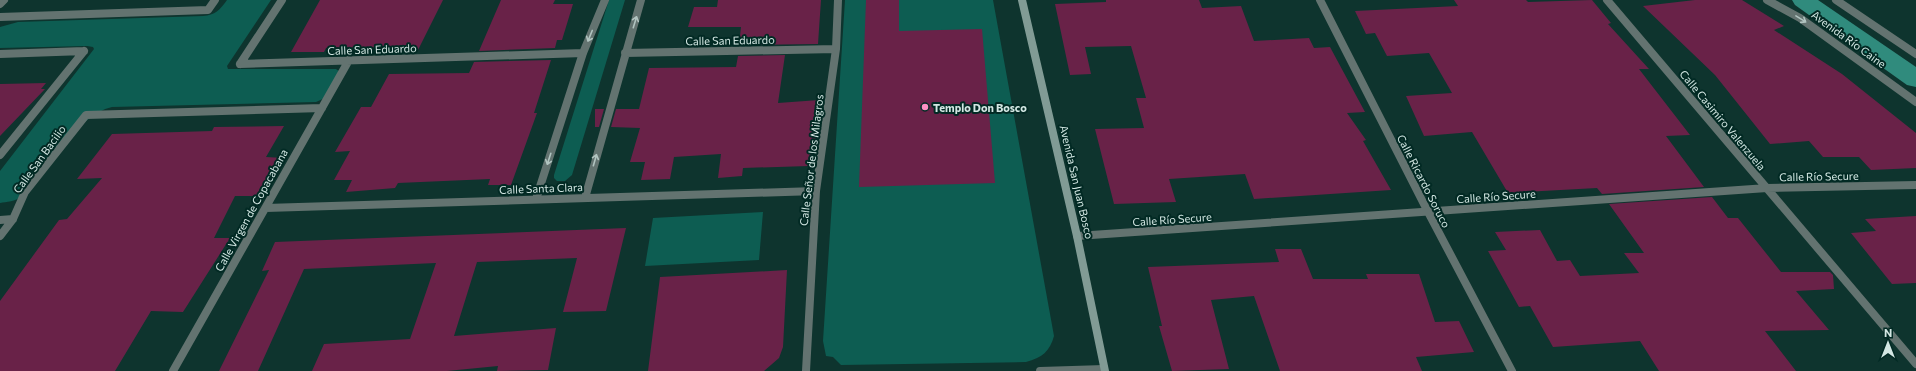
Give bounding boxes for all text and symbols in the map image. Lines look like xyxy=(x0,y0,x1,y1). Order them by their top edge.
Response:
street label: Avenida Río Caine xyxy=(1809,8,1889,70)
one-way arrow xyxy=(632,15,639,28)
one-way arrow xyxy=(1795,15,1807,23)
one-way arrow xyxy=(586,30,593,42)
street label: Calle San Eduardo xyxy=(685,33,775,47)
street label: Calle San Eduardo xyxy=(327,41,417,57)
street label: Calle Casimiro Valenzuela xyxy=(1677,67,1769,173)
street label: Calle Señor de los Milagros xyxy=(796,93,826,227)
place label: Templo Don Bosco xyxy=(933,101,1027,114)
marker: Templo Don Bosco xyxy=(920,102,930,112)
street label: Calle San Bacilio xyxy=(10,122,68,195)
street label: Avenida San Juan Bosco xyxy=(1057,124,1097,241)
street label: Calle Ricardo Soruco xyxy=(1395,132,1453,230)
street label: Calle Virgen de Copacabana xyxy=(212,147,290,273)
one-way arrow xyxy=(545,153,552,166)
one-way arrow xyxy=(592,154,599,167)
street label: Calle Río Secure xyxy=(1779,169,1859,183)
street label: Calle Santa Clara xyxy=(499,180,583,196)
street label: Calle Río Secure xyxy=(1456,187,1536,205)
street label: Calle Río Secure xyxy=(1132,210,1212,228)
north arrow xyxy=(1868,323,1908,363)
text: N xyxy=(1884,326,1892,339)

